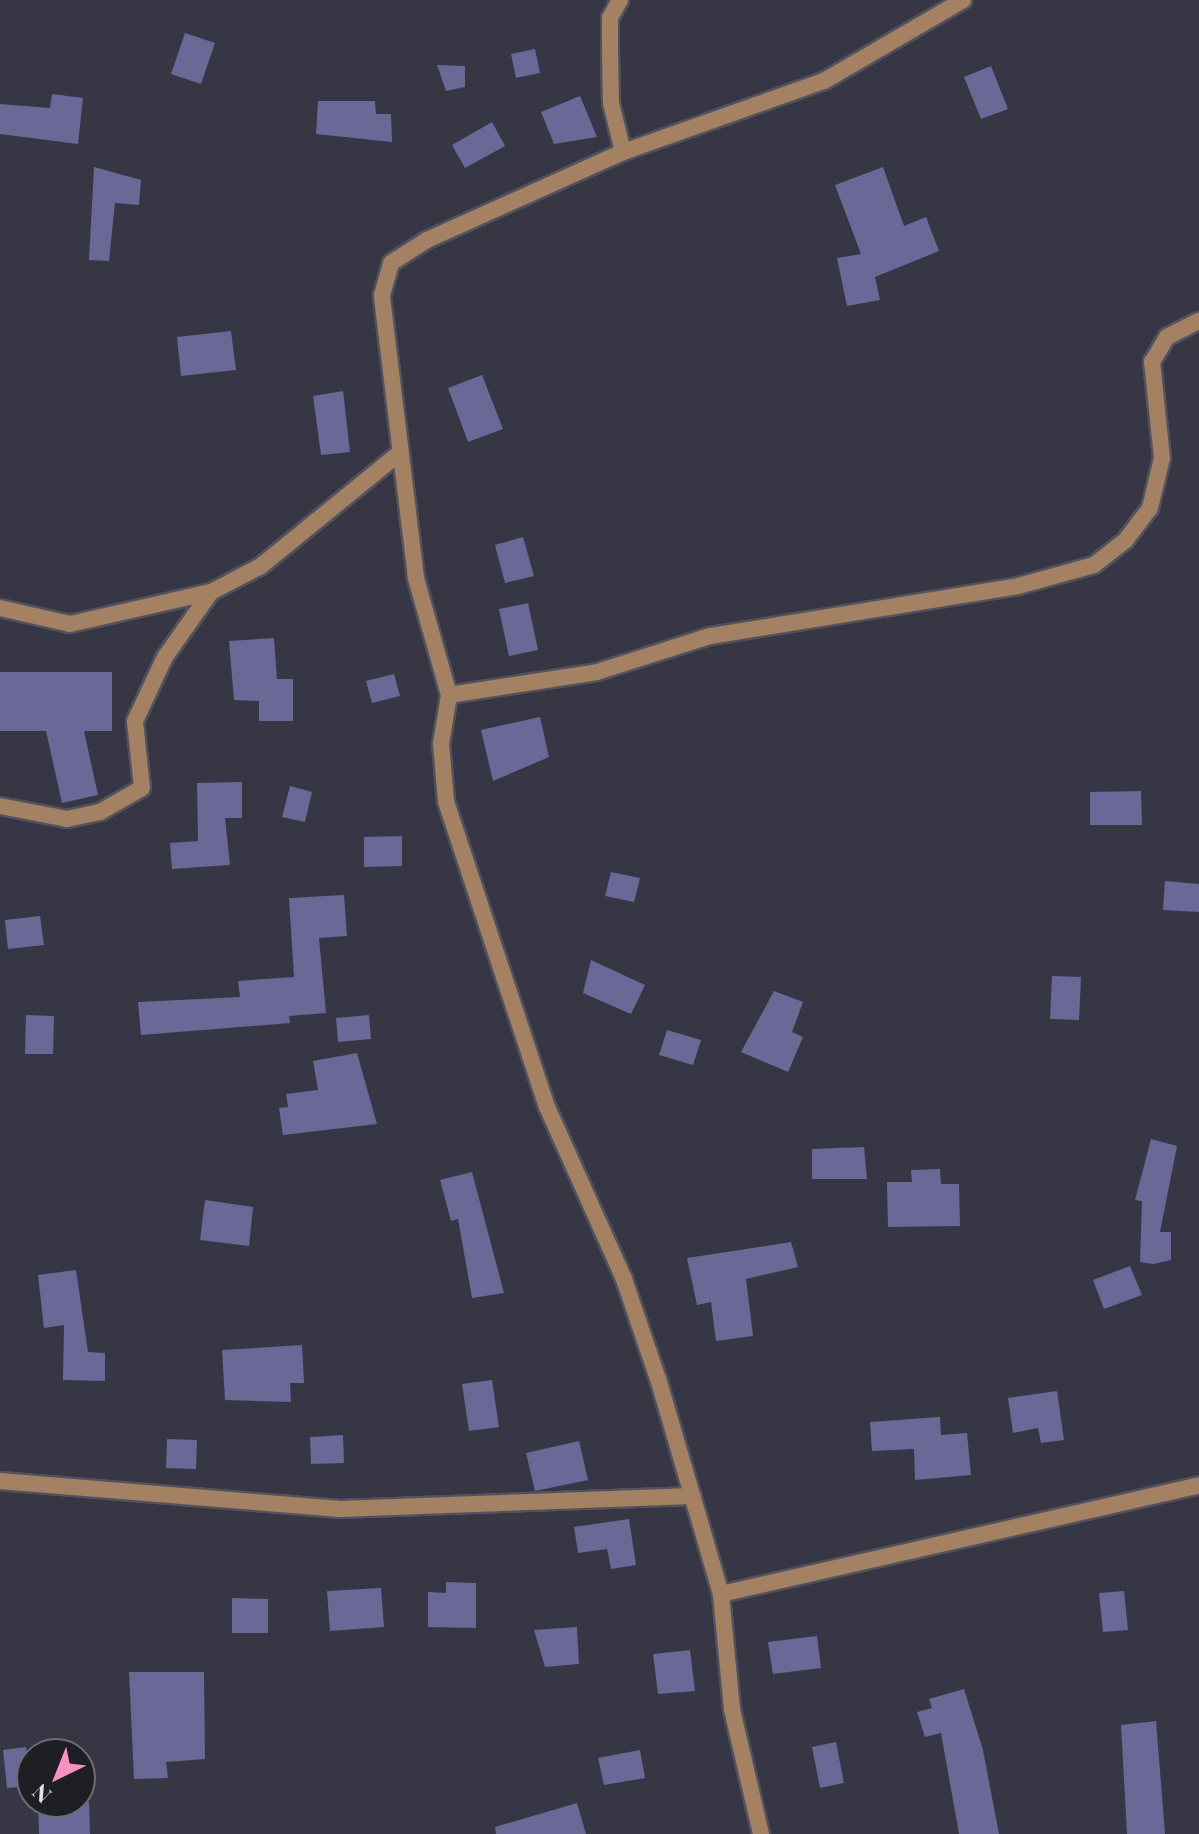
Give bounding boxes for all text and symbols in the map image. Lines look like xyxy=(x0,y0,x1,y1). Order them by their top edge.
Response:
north arrow xyxy=(16,1738,96,1818)
text: N xyxy=(25,1778,57,1810)

